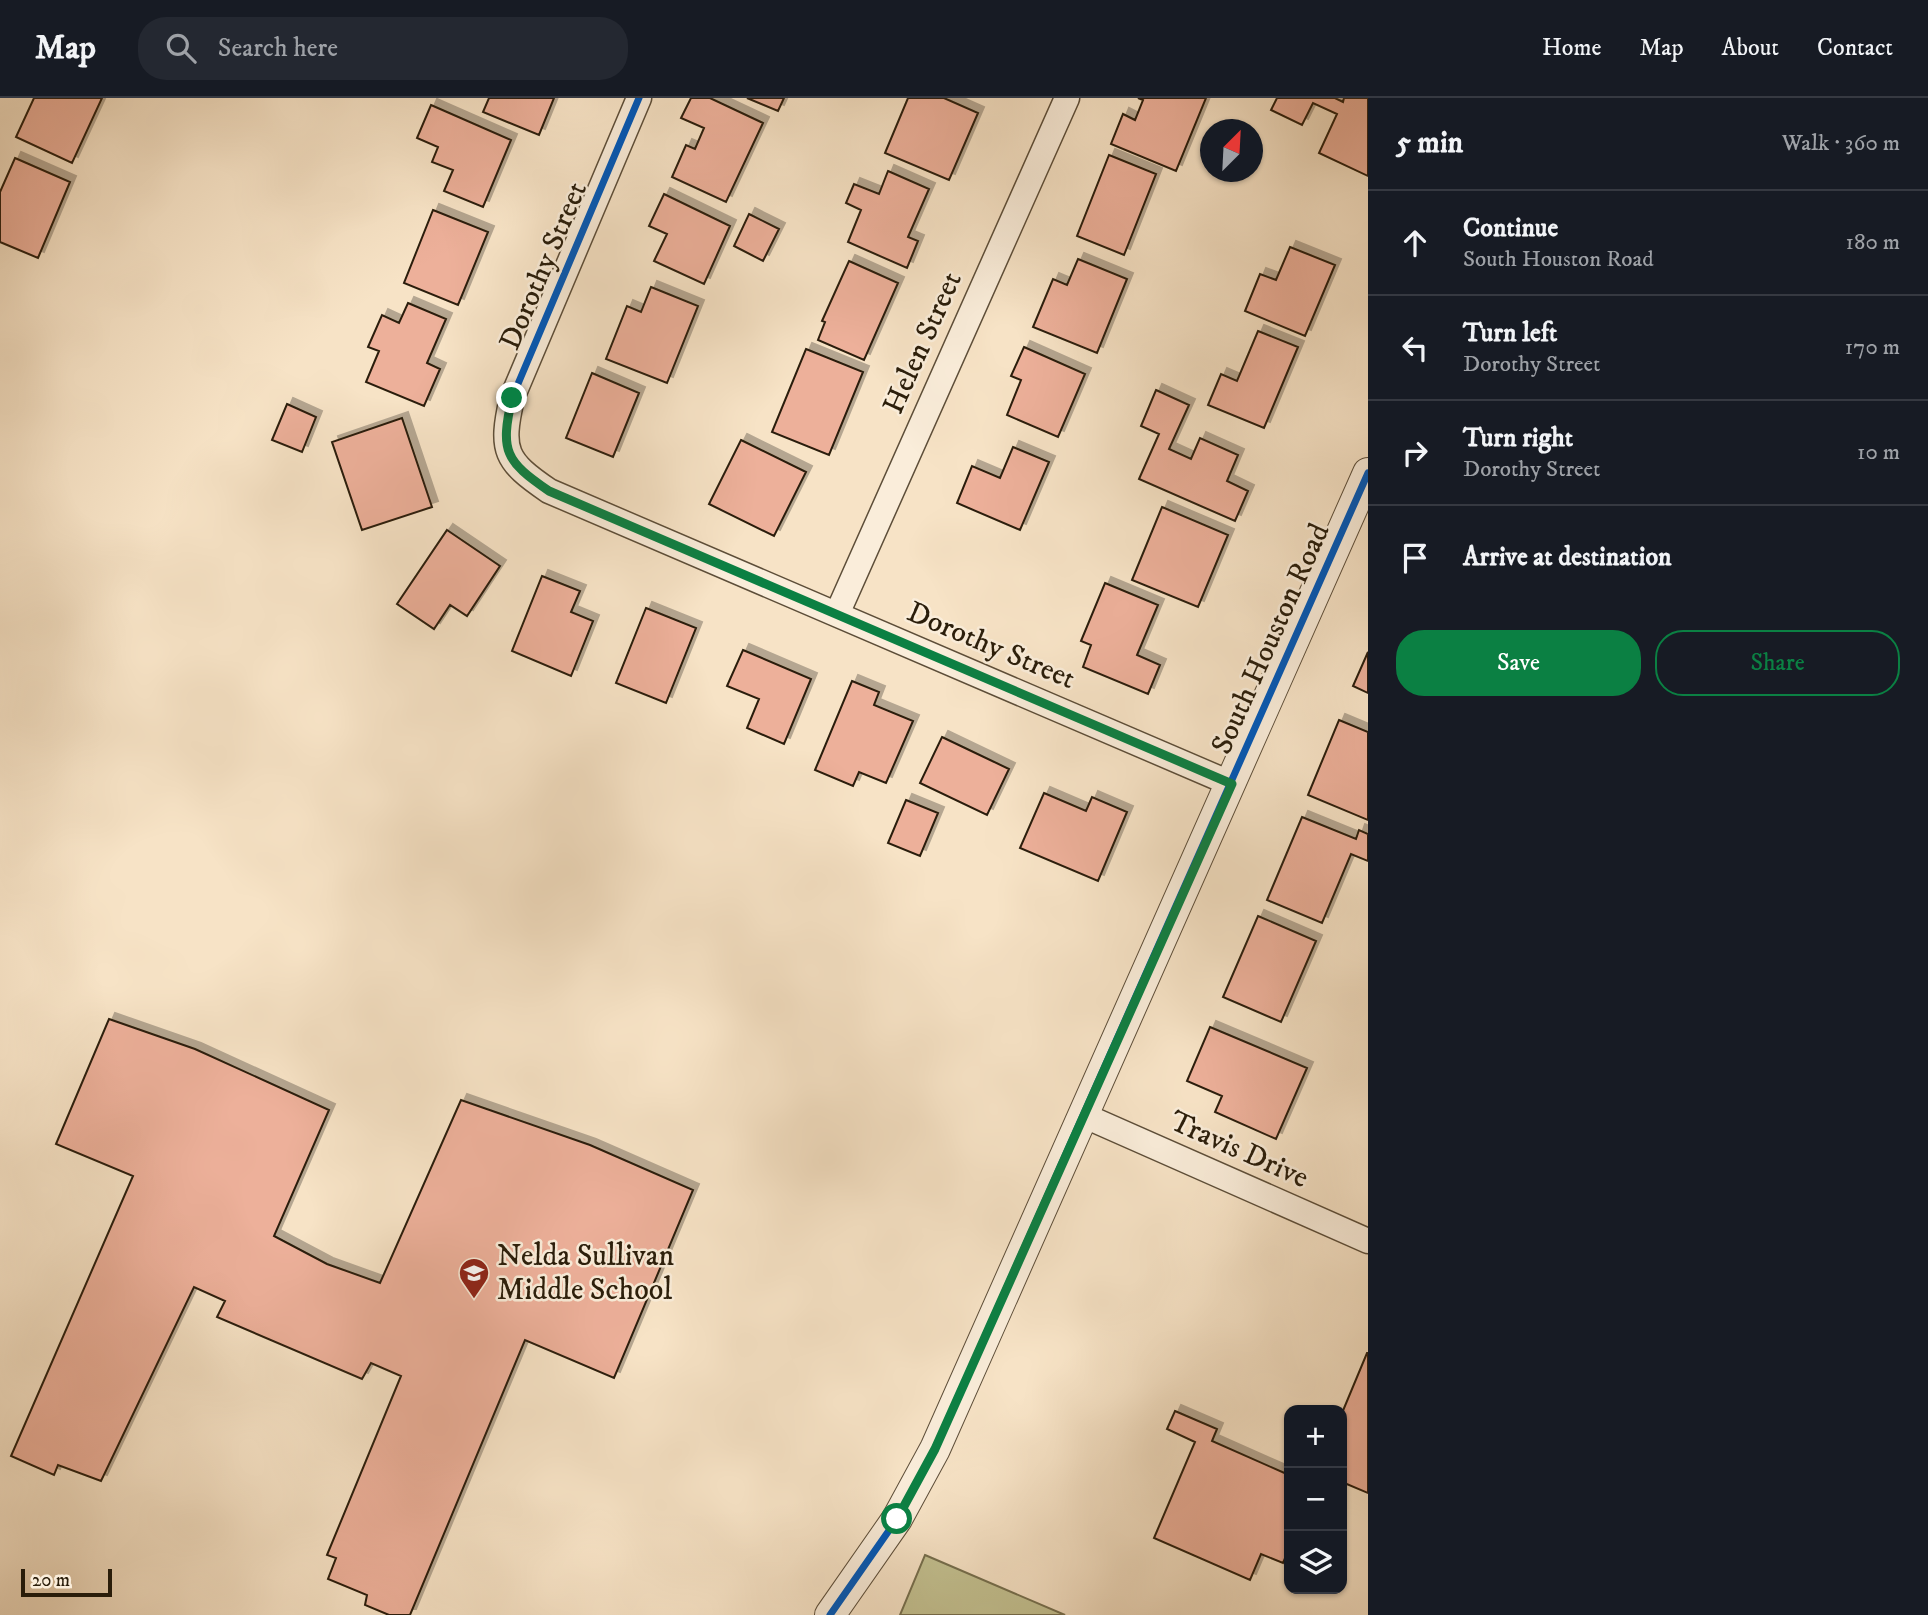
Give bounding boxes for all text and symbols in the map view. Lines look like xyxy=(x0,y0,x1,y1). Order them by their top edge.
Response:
search box xyxy=(138,17,628,80)
text: Map xyxy=(35,28,96,69)
icon: search xyxy=(162,29,200,67)
text: Search here xyxy=(218,32,338,65)
text: Home xyxy=(1542,33,1601,63)
text: Map xyxy=(1639,33,1684,63)
text: About xyxy=(1722,33,1779,63)
text: Contact xyxy=(1817,33,1893,63)
north arrow xyxy=(1200,119,1263,182)
text: 5 min xyxy=(1396,125,1463,162)
text: Walk · 360 m xyxy=(1782,129,1900,158)
street label: Dorothy Street xyxy=(492,176,596,356)
text: Continue xyxy=(1463,212,1558,245)
icon: ahead xyxy=(1396,224,1434,262)
text: 180 m xyxy=(1845,228,1900,257)
text: South Houston Road xyxy=(1463,245,1654,274)
street label: Helen Street xyxy=(875,266,971,420)
text: Turn left xyxy=(1463,317,1557,350)
icon: left xyxy=(1396,329,1434,367)
text: 170 m xyxy=(1845,333,1900,362)
text: Dorothy Street xyxy=(1463,350,1600,379)
route end xyxy=(496,382,527,413)
text: Turn right xyxy=(1463,422,1573,455)
icon: right xyxy=(1396,434,1434,472)
text: 10 m xyxy=(1857,438,1900,467)
text: Dorothy Street xyxy=(1463,455,1600,484)
street label: South Houston Road xyxy=(1203,518,1339,760)
icon: arrive xyxy=(1396,539,1434,577)
text: Arrive at destination xyxy=(1463,541,1672,574)
street label: Dorothy Street xyxy=(901,594,1081,698)
button: Save xyxy=(1396,630,1641,696)
button: Share xyxy=(1655,630,1900,696)
street label: Travis Drive xyxy=(1164,1103,1314,1197)
place label: Nelda Sullivan Middle School xyxy=(497,1238,675,1309)
school or university icon: Nelda Sullivan Middle School xyxy=(457,1256,491,1300)
map controls xyxy=(1284,1405,1347,1594)
button: + xyxy=(1284,1405,1347,1468)
button: − xyxy=(1284,1468,1347,1531)
route start xyxy=(881,1503,912,1534)
button: layers xyxy=(1284,1531,1347,1594)
scale bar xyxy=(21,1566,112,1598)
text: 20 m xyxy=(32,1569,70,1592)

